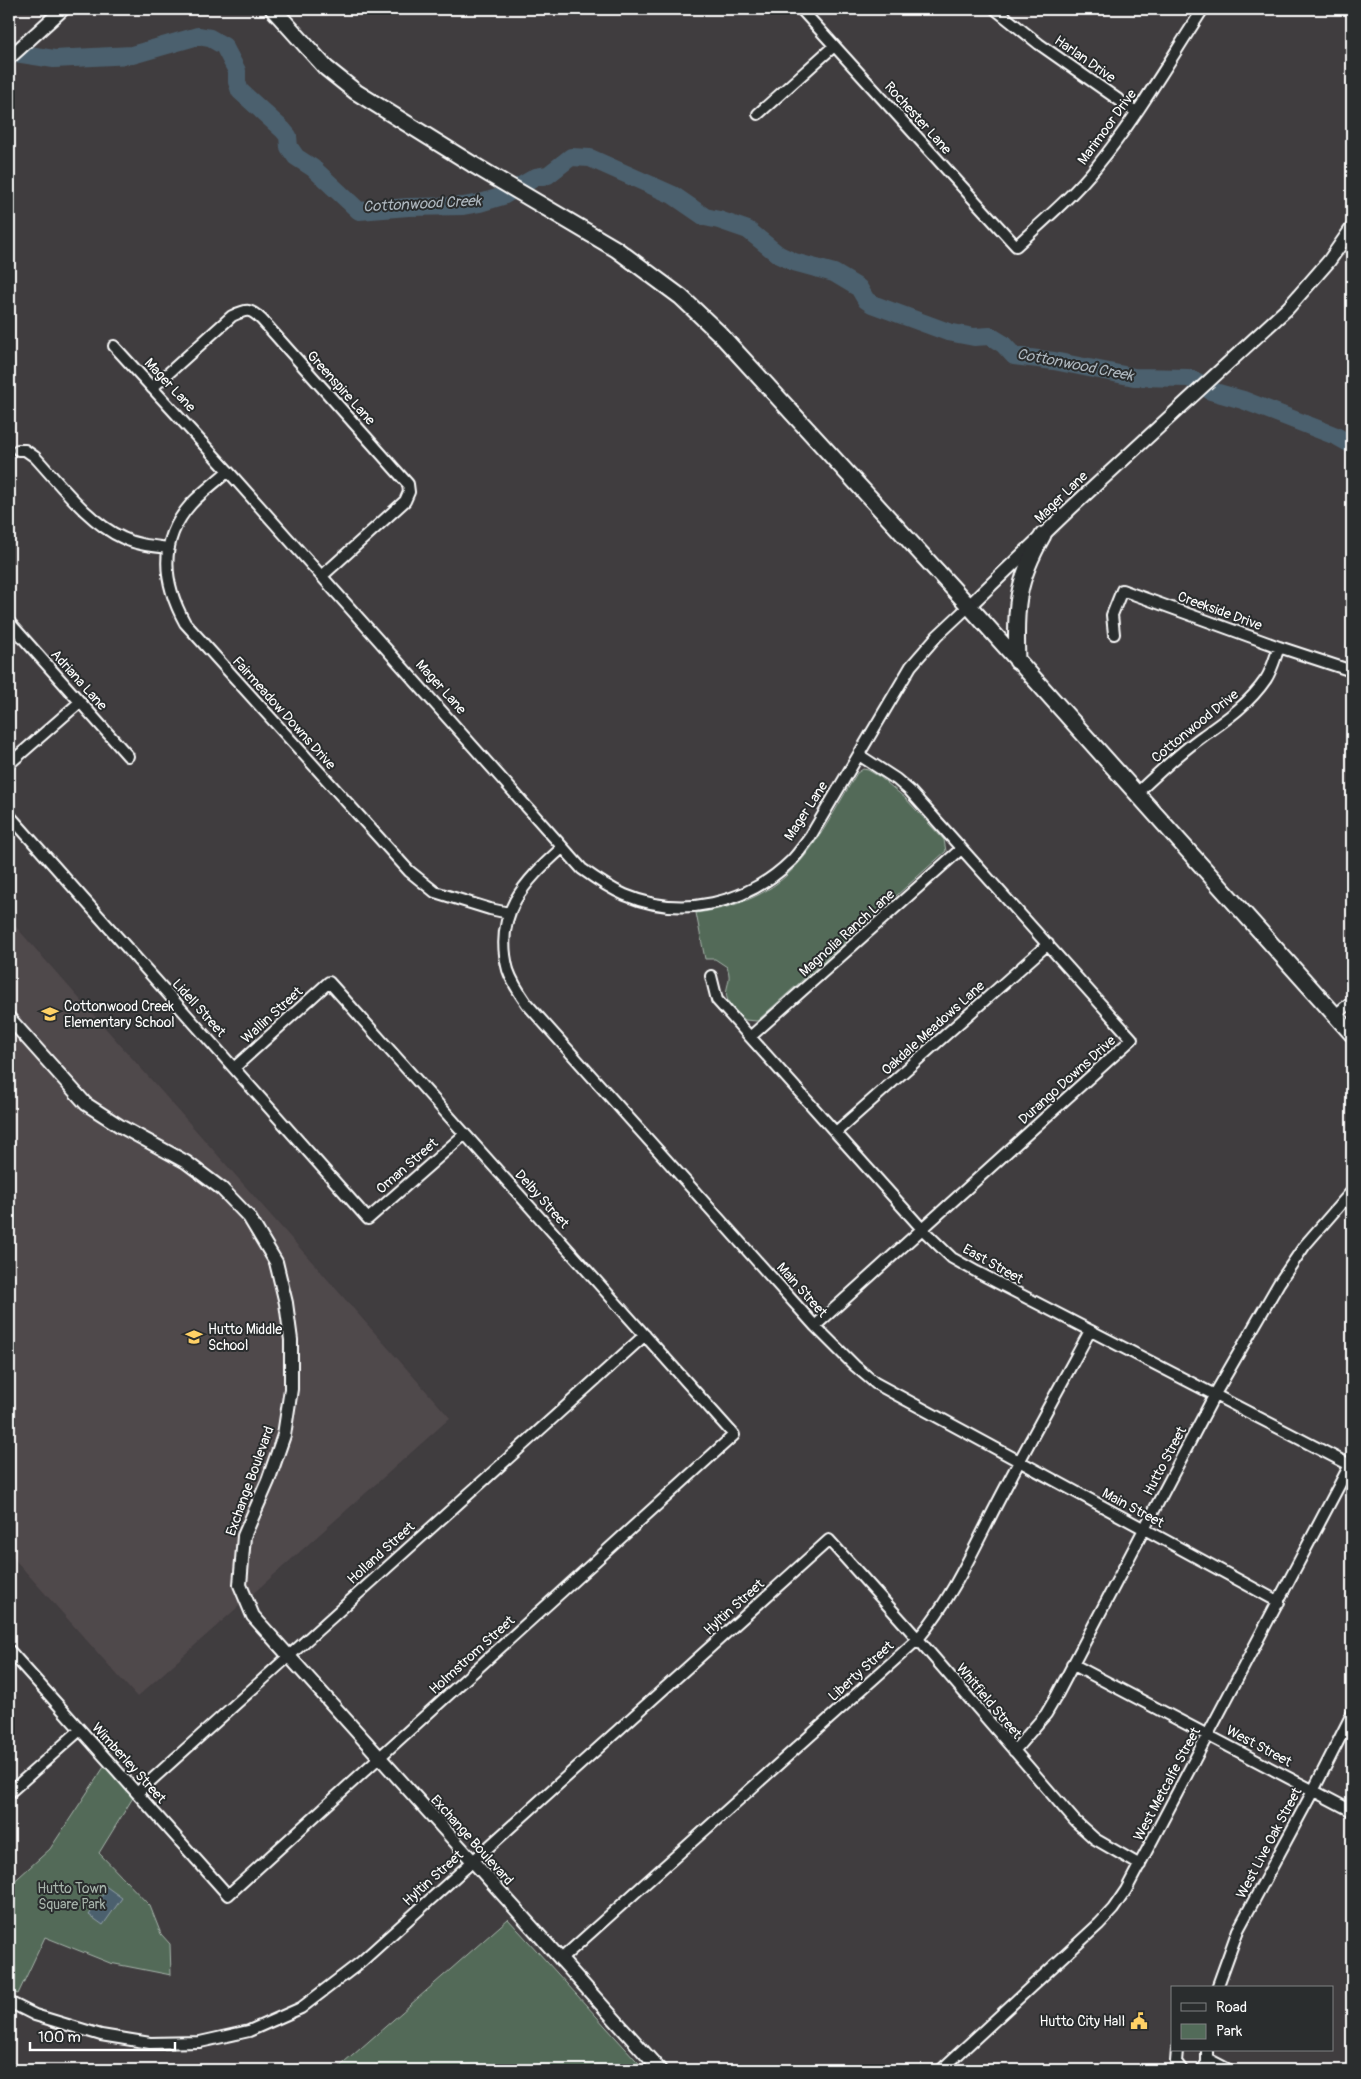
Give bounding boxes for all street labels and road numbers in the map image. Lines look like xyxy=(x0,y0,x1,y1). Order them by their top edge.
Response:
street label: Harlan Drive xyxy=(1051,32,1119,86)
street label: Rochester Lane xyxy=(881,78,955,158)
street label: Marimoor Drive xyxy=(1074,86,1140,168)
street label: Greenspire Lane xyxy=(303,347,379,429)
street label: Mager Lane xyxy=(141,355,199,416)
street label: Mager Lane xyxy=(1031,467,1091,527)
street label: Creekside Drive xyxy=(1175,588,1265,634)
street label: Adriana Lane xyxy=(47,646,111,714)
street label: Fairmeadow Downs Drive xyxy=(229,653,339,773)
street label: Mager Lane xyxy=(412,656,470,718)
street label: Cottonwood Drive xyxy=(1148,686,1242,766)
street label: Mager Lane xyxy=(781,778,832,844)
street label: Magnolia Ranch Lane xyxy=(796,886,898,980)
street label: Lidell Street xyxy=(169,976,230,1041)
street label: Oakdale Meadows Lane xyxy=(878,977,988,1079)
street label: Wallin Street xyxy=(238,983,306,1047)
street label: Durango Downs Drive xyxy=(1015,1032,1119,1128)
street label: Oman Street xyxy=(373,1134,442,1197)
street label: Delby Street xyxy=(511,1166,573,1232)
street label: East Street xyxy=(960,1240,1027,1288)
street label: Main Street xyxy=(773,1259,831,1321)
street label: Hutto Street xyxy=(1140,1423,1190,1498)
street label: Exchange Boulevard xyxy=(222,1424,278,1538)
street label: Main Street xyxy=(1099,1485,1167,1532)
street label: Holland Street xyxy=(344,1518,419,1588)
street label: Hyltin Street xyxy=(700,1575,768,1638)
street label: Holmstrom Street xyxy=(426,1612,518,1698)
street label: Liberty Street xyxy=(825,1637,897,1705)
street label: Whitfield Street xyxy=(953,1660,1026,1742)
street label: Wimberley Street xyxy=(88,1719,170,1807)
street label: West Street xyxy=(1223,1722,1295,1771)
street label: West Metcalfe Street xyxy=(1130,1724,1204,1844)
street label: West Live Oak Street xyxy=(1233,1784,1306,1901)
street label: Exchange Boulevard xyxy=(427,1791,517,1889)
street label: Hyltin Street xyxy=(399,1846,467,1909)

